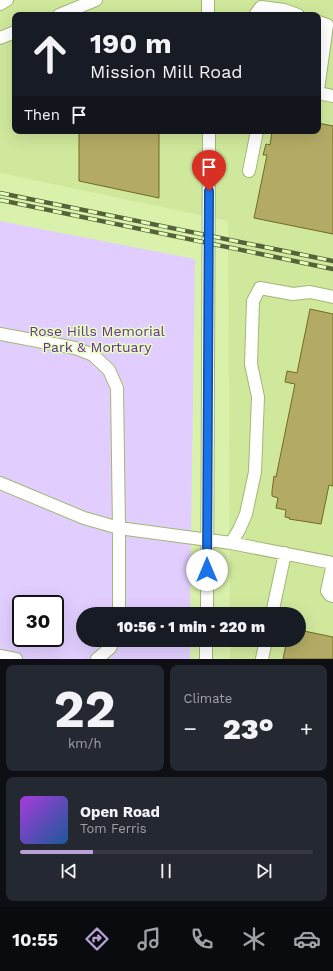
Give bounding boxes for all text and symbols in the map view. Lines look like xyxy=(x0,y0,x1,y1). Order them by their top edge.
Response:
text: 190 m xyxy=(90,27,172,60)
icon: ahead xyxy=(24,28,76,80)
text: Mission Mill Road xyxy=(90,61,243,82)
icon: arrive xyxy=(68,104,90,126)
text: Then xyxy=(24,106,60,124)
pin xyxy=(192,150,226,191)
icon: arrive xyxy=(198,156,220,178)
park label: Rose Hills Memorial Park & Mortuary xyxy=(29,323,166,355)
position arrow xyxy=(186,549,228,591)
speed limit sign: 30 xyxy=(12,595,64,647)
text: 10:56 · 1 min · 220 m xyxy=(117,618,265,636)
text: 22 xyxy=(54,679,116,740)
text: Climate xyxy=(184,691,232,706)
text: 23° xyxy=(223,711,274,746)
text: − xyxy=(184,716,197,741)
text: + xyxy=(300,716,313,741)
text: km/h xyxy=(68,736,102,751)
text: Open Road xyxy=(80,803,160,821)
text: Tom Ferris xyxy=(80,821,147,836)
icon: previous xyxy=(58,860,80,882)
icon: pause xyxy=(155,860,177,882)
icon: next xyxy=(253,860,275,882)
icon: directions xyxy=(83,925,111,953)
icon: music xyxy=(135,925,163,953)
icon: phone xyxy=(188,925,216,953)
icon: climate xyxy=(240,925,268,953)
icon: car xyxy=(293,925,321,953)
text: 10:55 xyxy=(12,929,58,950)

